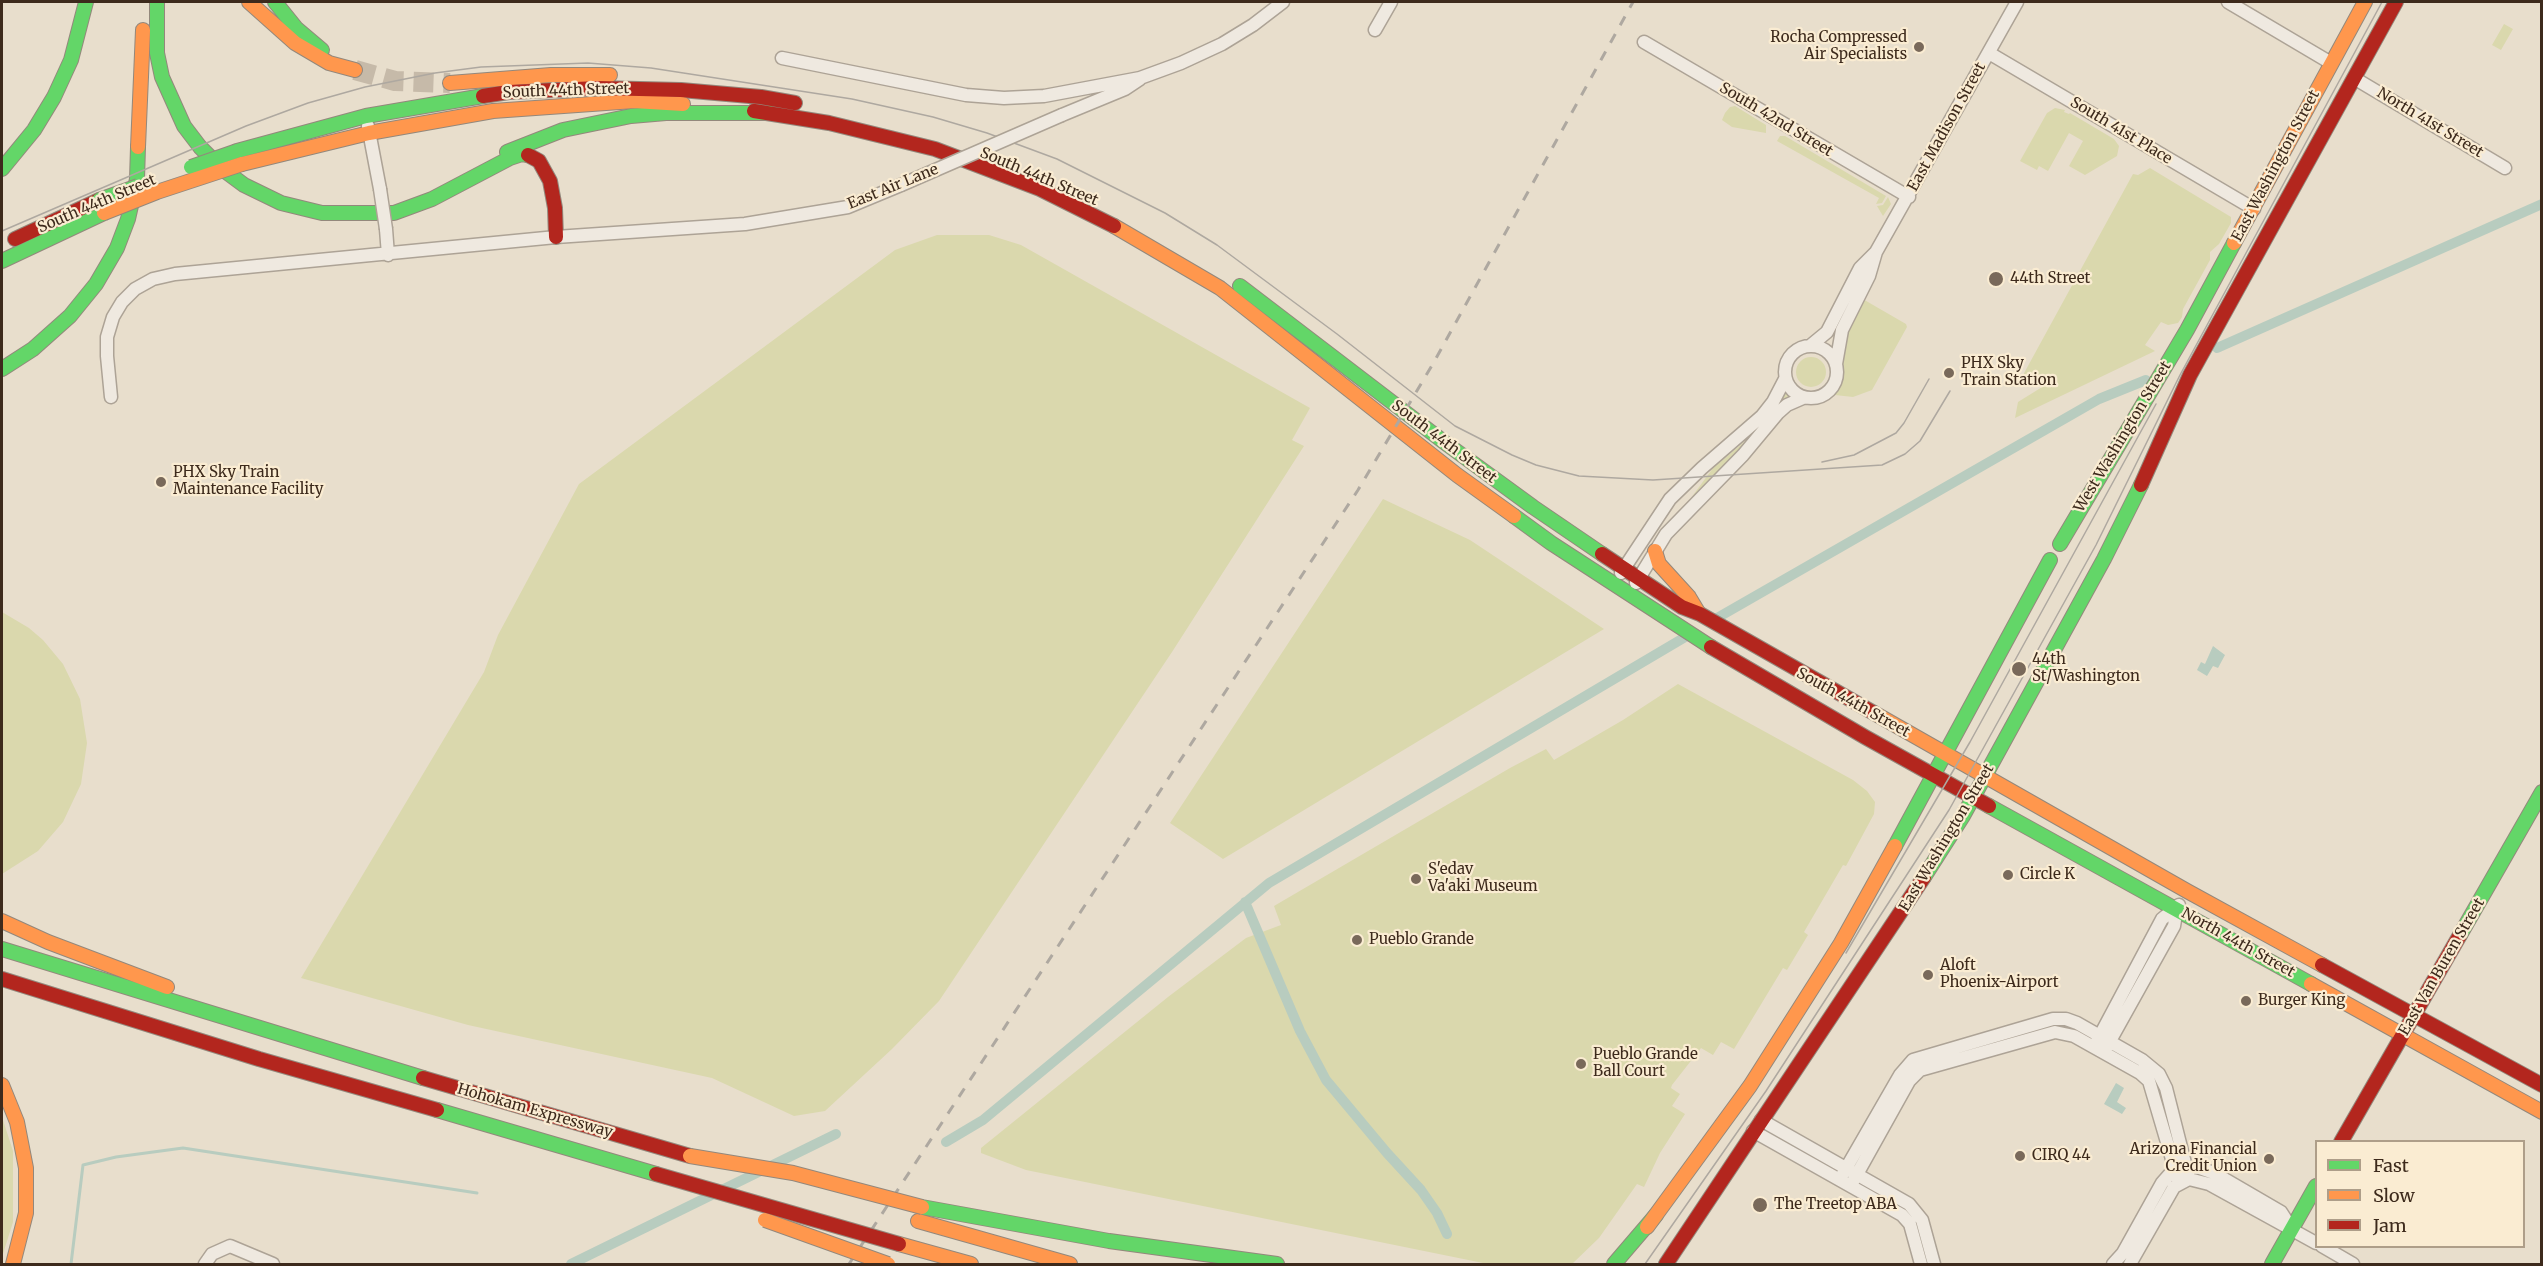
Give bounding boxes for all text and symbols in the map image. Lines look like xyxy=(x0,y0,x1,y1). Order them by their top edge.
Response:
place label: Rocha Compressed Air Specialists xyxy=(1770,29,1907,64)
marker: Rocha Compressed Air Specialists xyxy=(1912,40,1926,54)
street label: East Madison Street xyxy=(1904,60,1990,194)
street label: South 42nd Street xyxy=(1716,79,1836,161)
street label: South 44th Street xyxy=(502,80,630,102)
street label: North 41st Street xyxy=(2374,84,2486,162)
street label: East Washington Street xyxy=(2228,87,2324,245)
street label: South 41st Place xyxy=(2067,94,2175,168)
street label: South 44th Street xyxy=(977,144,1101,210)
street label: East Air Lane xyxy=(845,161,941,213)
street label: South 44th Street xyxy=(35,171,159,237)
marker: 44th Street xyxy=(1987,270,2005,288)
place label: 44th Street xyxy=(2010,270,2090,288)
place label: PHX Sky Train Station xyxy=(1961,355,2056,390)
street label: West Washington Street xyxy=(2071,358,2175,516)
marker: PHX Sky Train Station xyxy=(1942,366,1956,380)
street label: South 44th Street xyxy=(1388,397,1500,487)
place label: PHX Sky Train Maintenance Facility xyxy=(173,464,324,499)
marker: PHX Sky Train Maintenance Facility xyxy=(154,475,168,489)
place label: 44th St/Washington xyxy=(2032,651,2140,686)
marker: 44th St/Washington xyxy=(2010,660,2028,678)
street label: South 44th Street xyxy=(1793,664,1913,742)
street label: East Washington Street xyxy=(1896,761,1998,915)
place label: S'edav Va'aki Museum xyxy=(1428,861,1538,896)
place label: Circle K xyxy=(2020,866,2075,884)
marker: Circle K xyxy=(2001,868,2015,882)
marker: S'edav Va'aki Museum xyxy=(1409,872,1423,886)
street label: East Van Buren Street xyxy=(2395,895,2489,1039)
street label: North 44th Street xyxy=(2178,904,2298,982)
place label: Pueblo Grande xyxy=(1369,931,1474,949)
marker: Pueblo Grande xyxy=(1350,933,1364,947)
place label: Aloft Phoenix-Airport xyxy=(1940,957,2059,992)
marker: Aloft Phoenix-Airport xyxy=(1921,968,1935,982)
place label: Burger King xyxy=(2258,992,2345,1010)
marker: Burger King xyxy=(2239,994,2253,1008)
place label: Pueblo Grande Ball Court xyxy=(1593,1046,1698,1081)
marker: Pueblo Grande Ball Court xyxy=(1574,1057,1588,1071)
street label: Hohokam Expressway xyxy=(455,1080,615,1142)
legend xyxy=(2315,1140,2525,1248)
place label: Arizona Financial Credit Union xyxy=(2129,1141,2257,1176)
place label: CIRQ 44 xyxy=(2032,1147,2090,1165)
marker: CIRQ 44 xyxy=(2013,1149,2027,1163)
marker: Arizona Financial Credit Union xyxy=(2262,1152,2276,1166)
text: Fast xyxy=(2373,1154,2409,1177)
text: Slow xyxy=(2373,1184,2415,1207)
marker: The Treetop ABA xyxy=(1751,1196,1769,1214)
place label: The Treetop ABA xyxy=(1774,1196,1897,1214)
text: Jam xyxy=(2373,1214,2407,1237)

